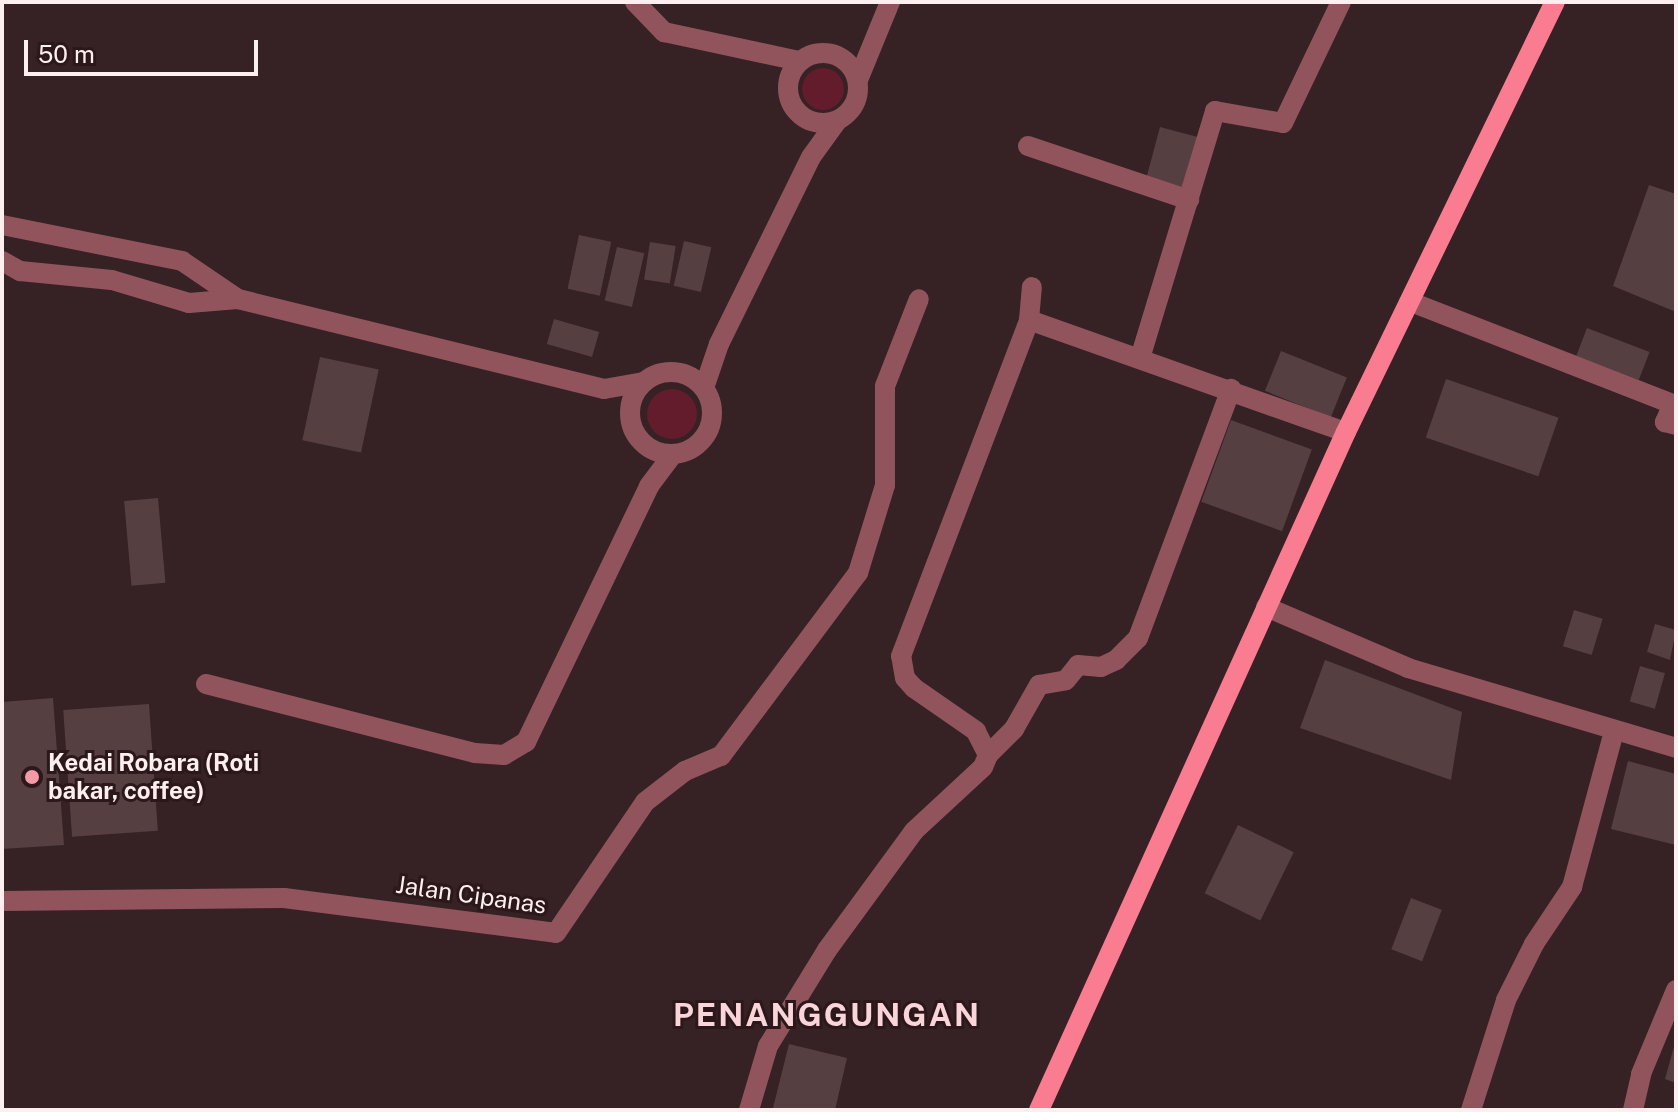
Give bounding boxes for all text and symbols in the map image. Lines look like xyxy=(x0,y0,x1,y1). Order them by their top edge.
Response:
scale bar xyxy=(28,24,262,74)
text: 50 m xyxy=(38,40,95,68)
place label: Kedai Robara (Roti bakar, coffee) xyxy=(48,749,259,805)
marker: Kedai Robara (Roti bakar, coffee) xyxy=(23,768,41,786)
street label: Jalan Cipanas xyxy=(394,870,548,920)
district label: PENANGGUNGAN xyxy=(673,996,981,1034)

